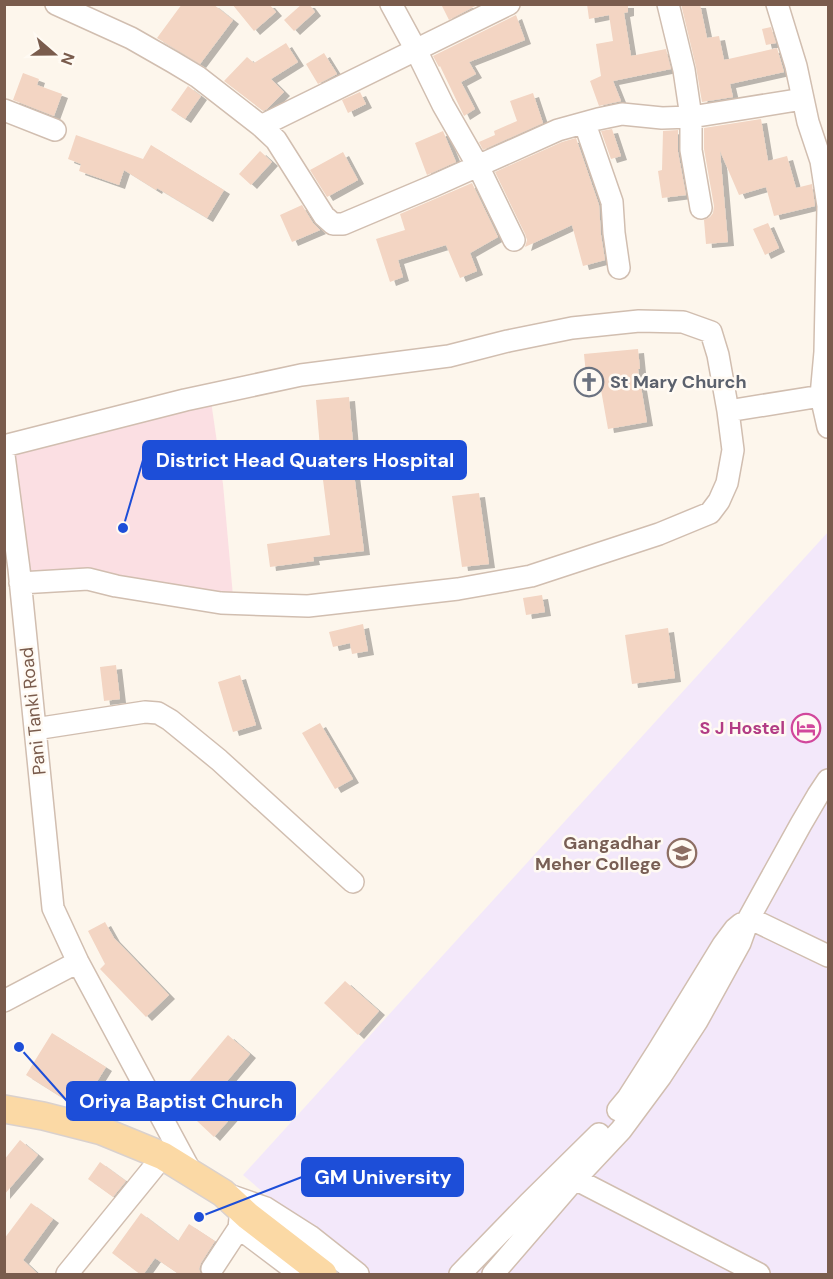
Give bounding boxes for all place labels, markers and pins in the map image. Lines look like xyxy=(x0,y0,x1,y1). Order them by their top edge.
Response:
church icon: St Mary Church xyxy=(573,366,605,398)
place label: St Mary Church xyxy=(610,370,747,394)
callout: District Head Quaters Hospital xyxy=(143,441,466,479)
hotel icon: S J Hostel xyxy=(790,712,822,744)
place label: S J Hostel xyxy=(700,716,785,740)
place label: Gangadhar Meher College xyxy=(535,831,661,876)
school or university icon: Gangadhar Meher College xyxy=(666,837,698,869)
callout: Oriya Baptist Church xyxy=(67,1082,295,1120)
callout: GM University xyxy=(302,1158,463,1196)

